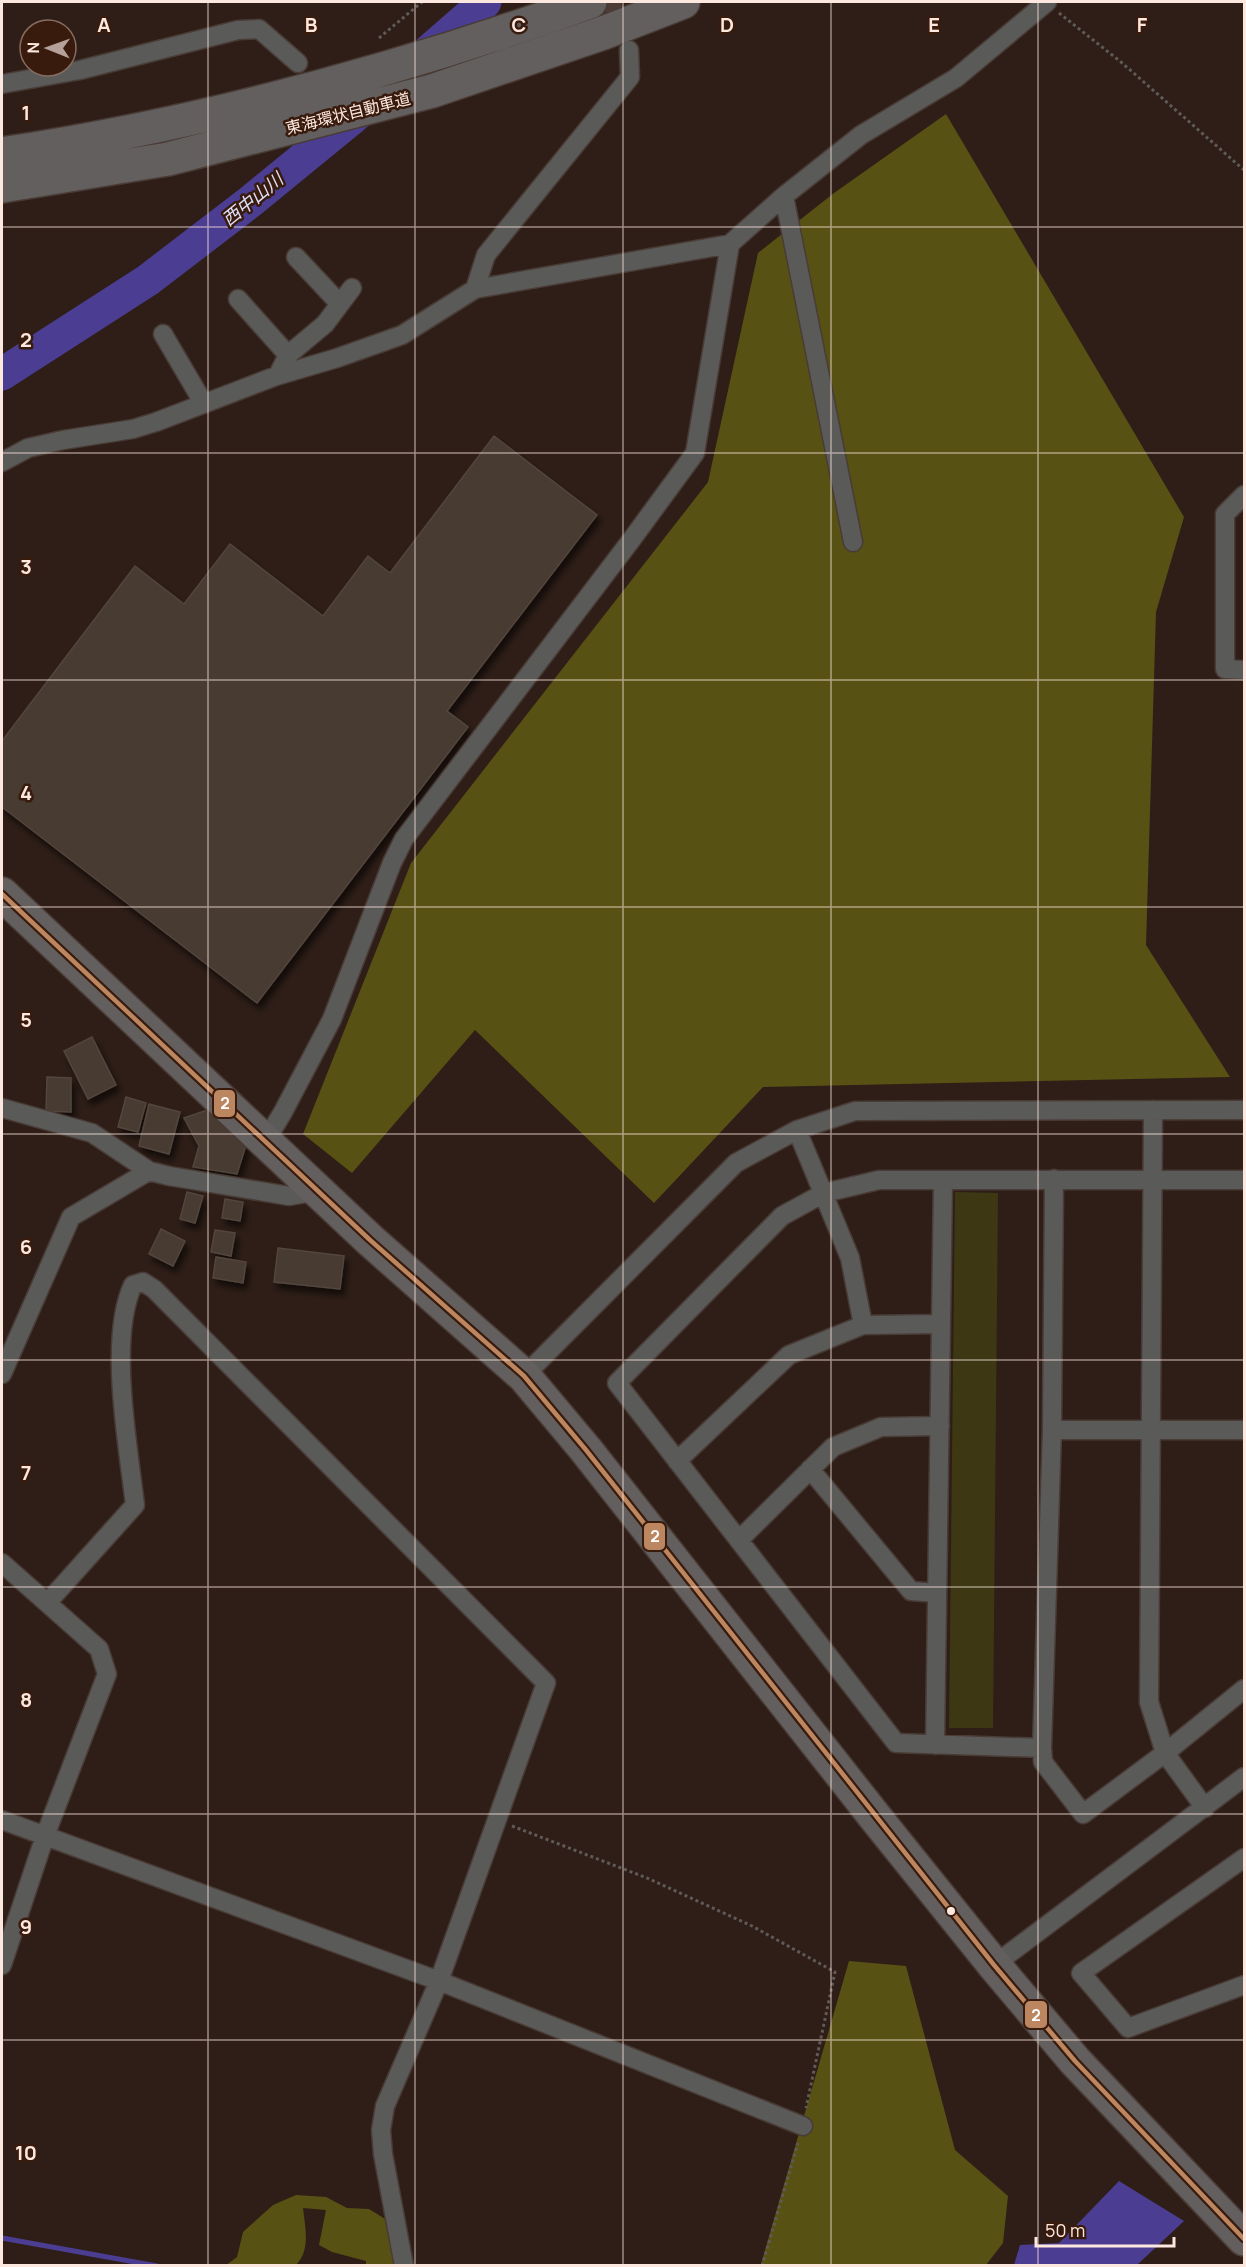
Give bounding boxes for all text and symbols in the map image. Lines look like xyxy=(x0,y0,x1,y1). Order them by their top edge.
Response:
text: A xyxy=(97,11,111,38)
text: B xyxy=(305,11,318,38)
text: C xyxy=(512,11,526,38)
text: D xyxy=(720,11,734,38)
text: E xyxy=(928,11,940,38)
text: F xyxy=(1137,11,1148,38)
north arrow xyxy=(18,18,78,78)
text: N xyxy=(22,42,44,54)
street label: 東海環状自動車道 xyxy=(283,87,413,139)
text: 1 xyxy=(22,99,30,126)
water label: 西中山川 xyxy=(216,166,289,231)
text: 2 xyxy=(20,326,32,353)
text: 3 xyxy=(20,553,32,580)
text: 4 xyxy=(20,779,32,806)
text: 5 xyxy=(20,1006,32,1033)
line badge: 2 xyxy=(213,1089,236,1118)
text: 2 xyxy=(220,1092,230,1114)
text: 6 xyxy=(20,1233,32,1260)
text: 7 xyxy=(21,1459,31,1486)
line badge: 2 xyxy=(643,1522,666,1551)
text: 2 xyxy=(650,1525,660,1547)
text: 8 xyxy=(20,1686,32,1713)
unlabelled marker xyxy=(945,1905,957,1917)
text: 9 xyxy=(20,1913,32,1940)
line badge: 2 xyxy=(1024,2000,1048,2029)
text: 2 xyxy=(1031,2004,1041,2026)
text: 10 xyxy=(15,2139,37,2166)
scale bar xyxy=(1036,2210,1174,2248)
text: 50 m xyxy=(1045,2218,1085,2242)

